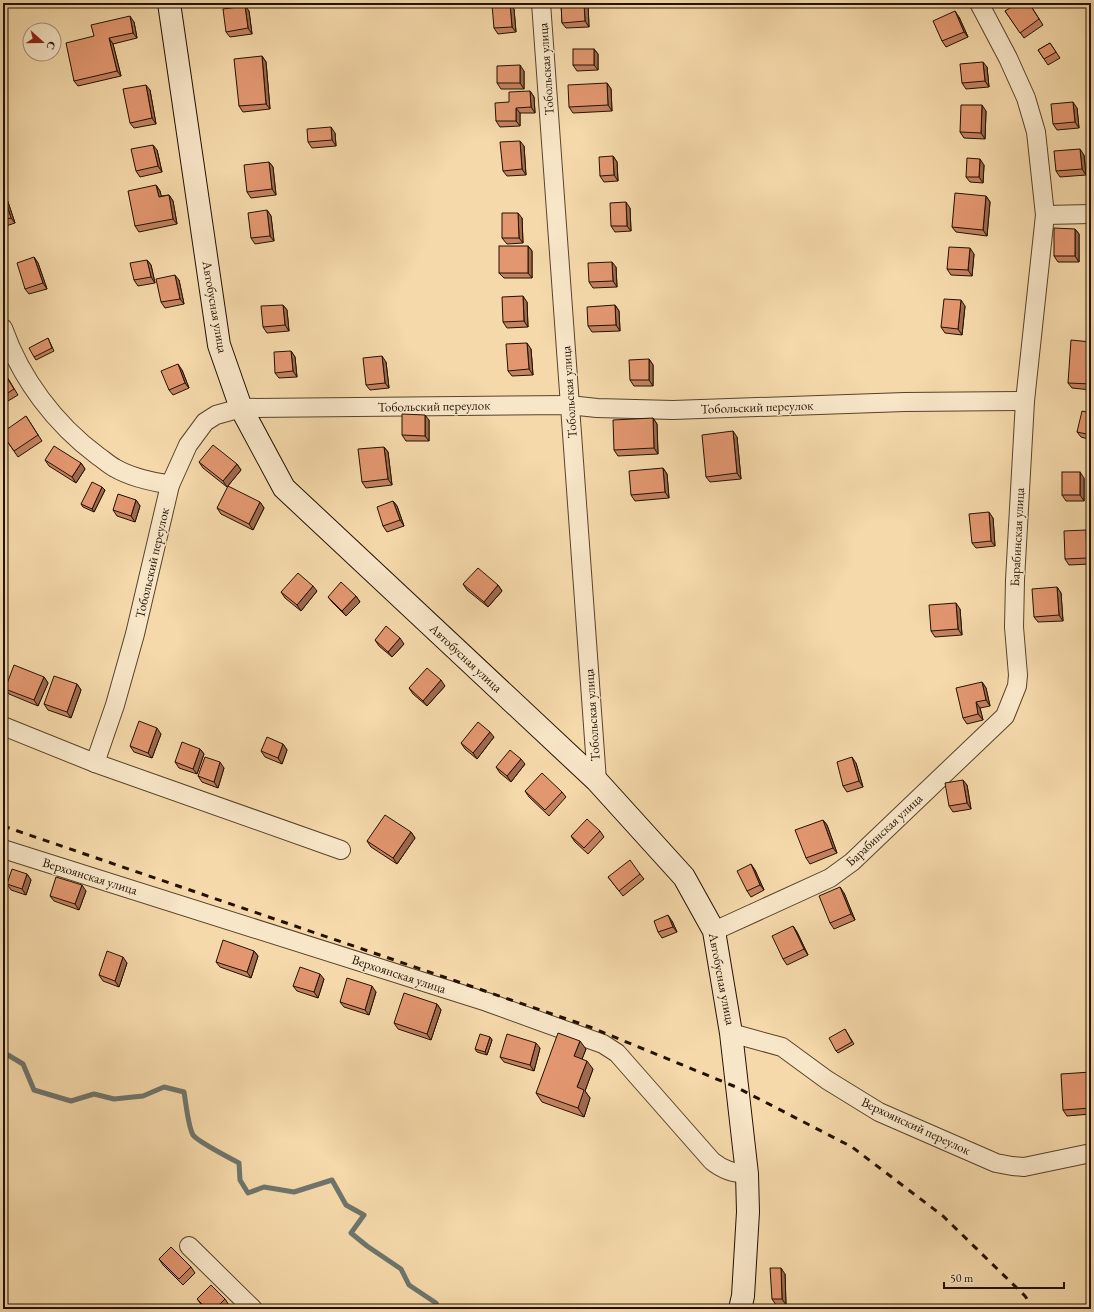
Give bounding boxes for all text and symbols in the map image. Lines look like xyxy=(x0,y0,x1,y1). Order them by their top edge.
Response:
street label: Тобольская улица xyxy=(534,21,558,116)
north arrow xyxy=(22,22,62,62)
text: С xyxy=(43,39,59,52)
street label: Автобусная улица xyxy=(198,259,232,355)
street label: Тобольская улица xyxy=(557,344,581,439)
street label: Тобольский переулок xyxy=(377,397,491,415)
street label: Тобольский переулок xyxy=(700,397,814,417)
street label: Барабинская улица xyxy=(1006,486,1028,587)
street label: Тобольский переулок xyxy=(131,505,173,620)
street label: Автобусная улица xyxy=(425,619,507,697)
street label: Тобольская улица xyxy=(580,667,604,762)
street label: Барабинская улица xyxy=(842,789,927,870)
street label: Верхоянская улица xyxy=(41,854,140,899)
street label: Автобусная улица xyxy=(705,931,739,1027)
street label: Верхоянская улица xyxy=(350,951,449,997)
street label: Верхоянский переулок xyxy=(859,1093,974,1159)
scale bar xyxy=(944,1264,1064,1290)
text: 50 m xyxy=(950,1270,974,1286)

